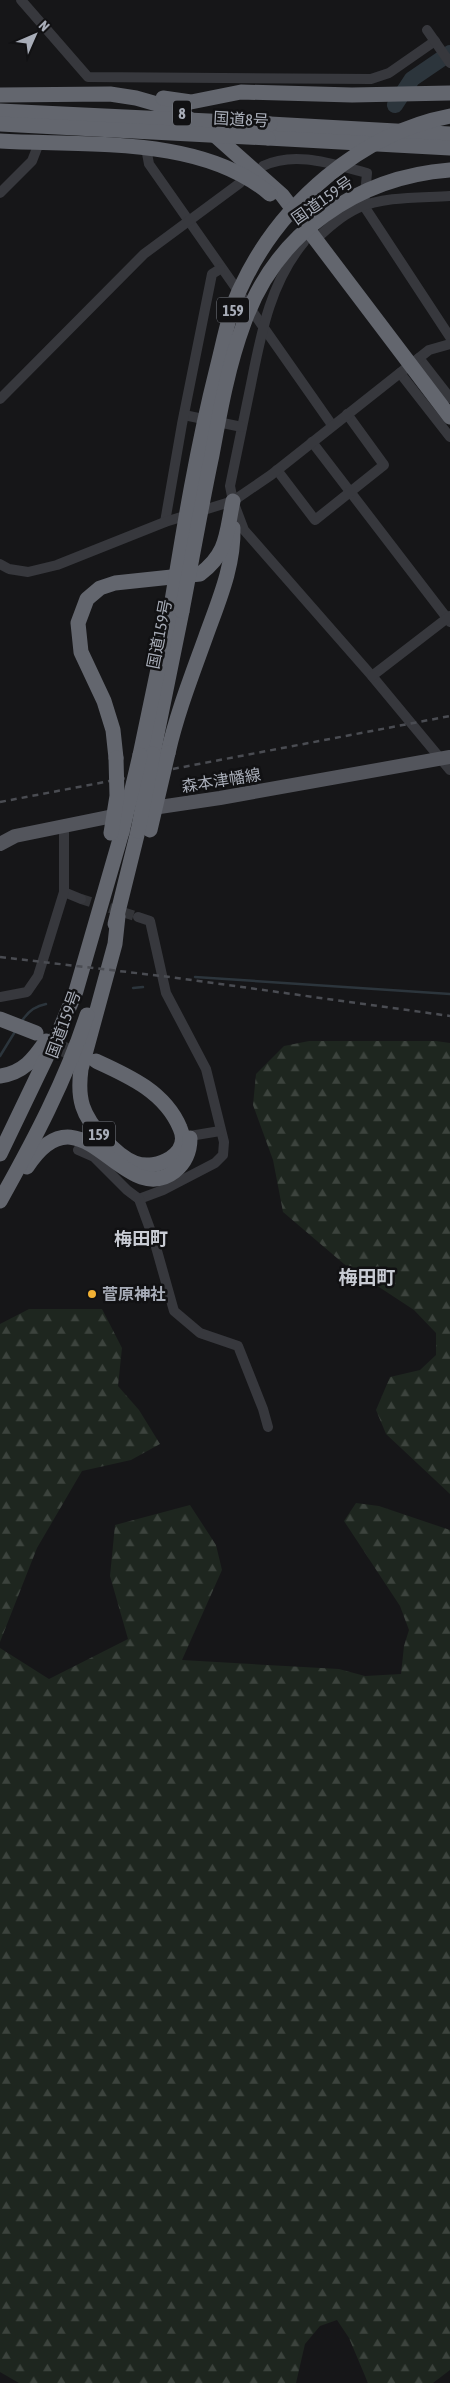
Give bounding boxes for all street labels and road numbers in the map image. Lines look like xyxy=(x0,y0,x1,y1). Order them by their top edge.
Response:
road number: 8 xyxy=(173,100,191,126)
street label: 国道8号 xyxy=(213,109,269,129)
street label: 国道159号 xyxy=(288,172,356,228)
road number: 159 xyxy=(217,298,249,322)
street label: 国道159号 xyxy=(143,598,175,670)
street label: 森本津幡線 xyxy=(180,765,262,795)
street label: 国道159号 xyxy=(42,988,84,1060)
road number: 159 xyxy=(83,1122,115,1146)

